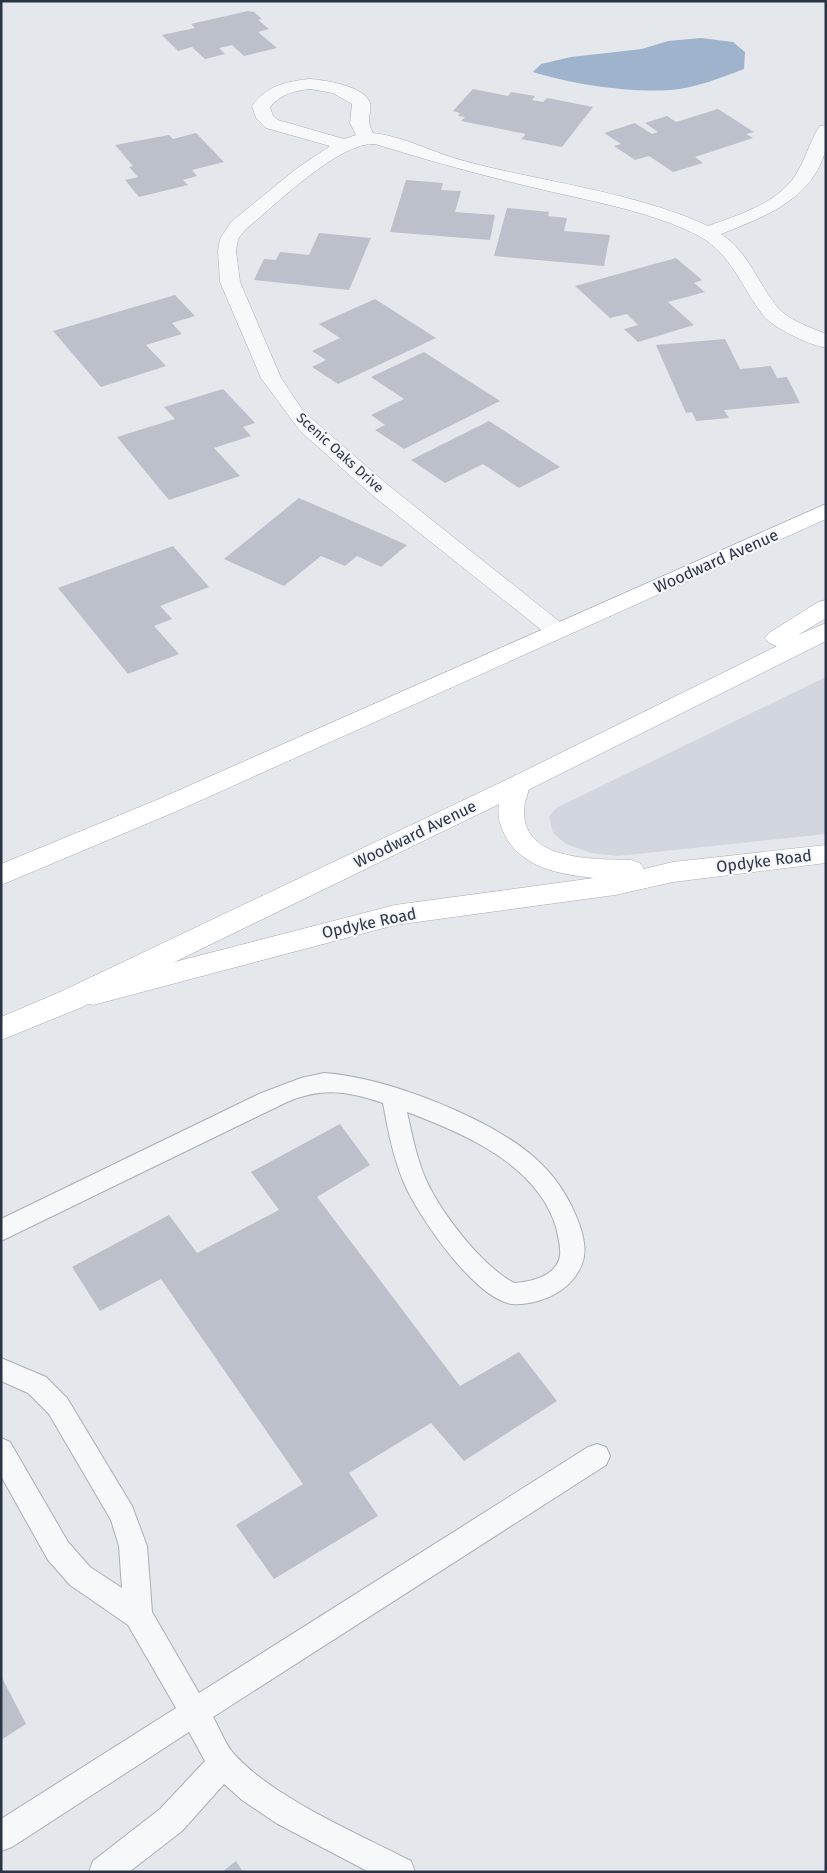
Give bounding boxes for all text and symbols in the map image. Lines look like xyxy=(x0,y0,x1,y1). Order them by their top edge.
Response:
street label: Scenic Oaks Drive xyxy=(293,409,387,497)
street label: Woodward Avenue xyxy=(651,525,781,597)
street label: Woodward Avenue xyxy=(351,796,479,872)
street label: Opdyke Road xyxy=(715,846,813,876)
street label: Opdyke Road xyxy=(320,904,418,942)

